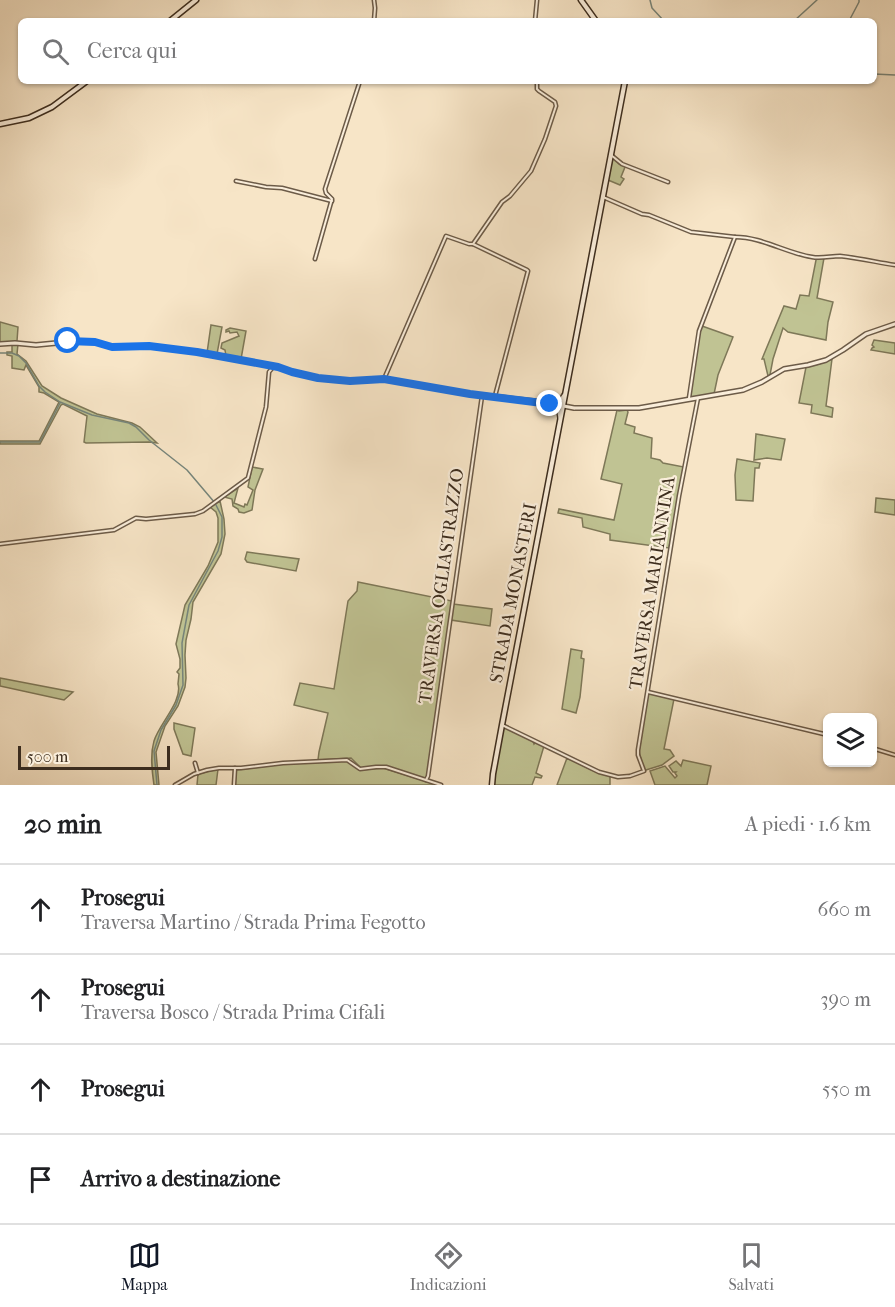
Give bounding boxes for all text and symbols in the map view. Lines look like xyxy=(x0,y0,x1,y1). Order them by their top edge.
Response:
search box xyxy=(18,18,877,84)
icon: search xyxy=(39,35,72,68)
text: Cerca qui xyxy=(87,38,177,64)
route start xyxy=(54,327,80,353)
route end xyxy=(536,390,562,416)
street label: TRAVERSA OGLIASTRAZZO xyxy=(415,467,468,705)
street label: TRAVERSA MARIANNINA xyxy=(625,475,680,691)
street label: STRADA MONASTERI xyxy=(486,501,541,685)
map controls xyxy=(823,713,877,767)
button: layers xyxy=(823,713,877,767)
scale bar xyxy=(18,743,170,770)
text: 500 m xyxy=(27,747,68,766)
text: 20 min xyxy=(24,809,102,840)
text: A piedi · 1.6 km xyxy=(745,813,871,836)
text: Prosegui xyxy=(81,885,165,911)
icon: ahead xyxy=(24,893,57,926)
text: 660 m xyxy=(817,898,871,921)
text: Traversa Martino / Strada Prima Fegotto xyxy=(81,911,426,934)
text: Prosegui xyxy=(81,975,165,1001)
icon: ahead xyxy=(24,983,57,1016)
text: 390 m xyxy=(820,988,871,1011)
text: Traversa Bosco / Strada Prima Cifali xyxy=(81,1001,385,1024)
icon: ahead xyxy=(24,1073,57,1106)
text: Prosegui xyxy=(81,1076,165,1102)
text: 550 m xyxy=(822,1078,871,1101)
icon: arrive xyxy=(24,1163,57,1196)
text: Arrivo a destinazione xyxy=(81,1166,280,1192)
tab: Mappa xyxy=(121,1239,168,1294)
tab: Indicazioni xyxy=(410,1239,487,1294)
tab: Salvati xyxy=(728,1239,774,1294)

